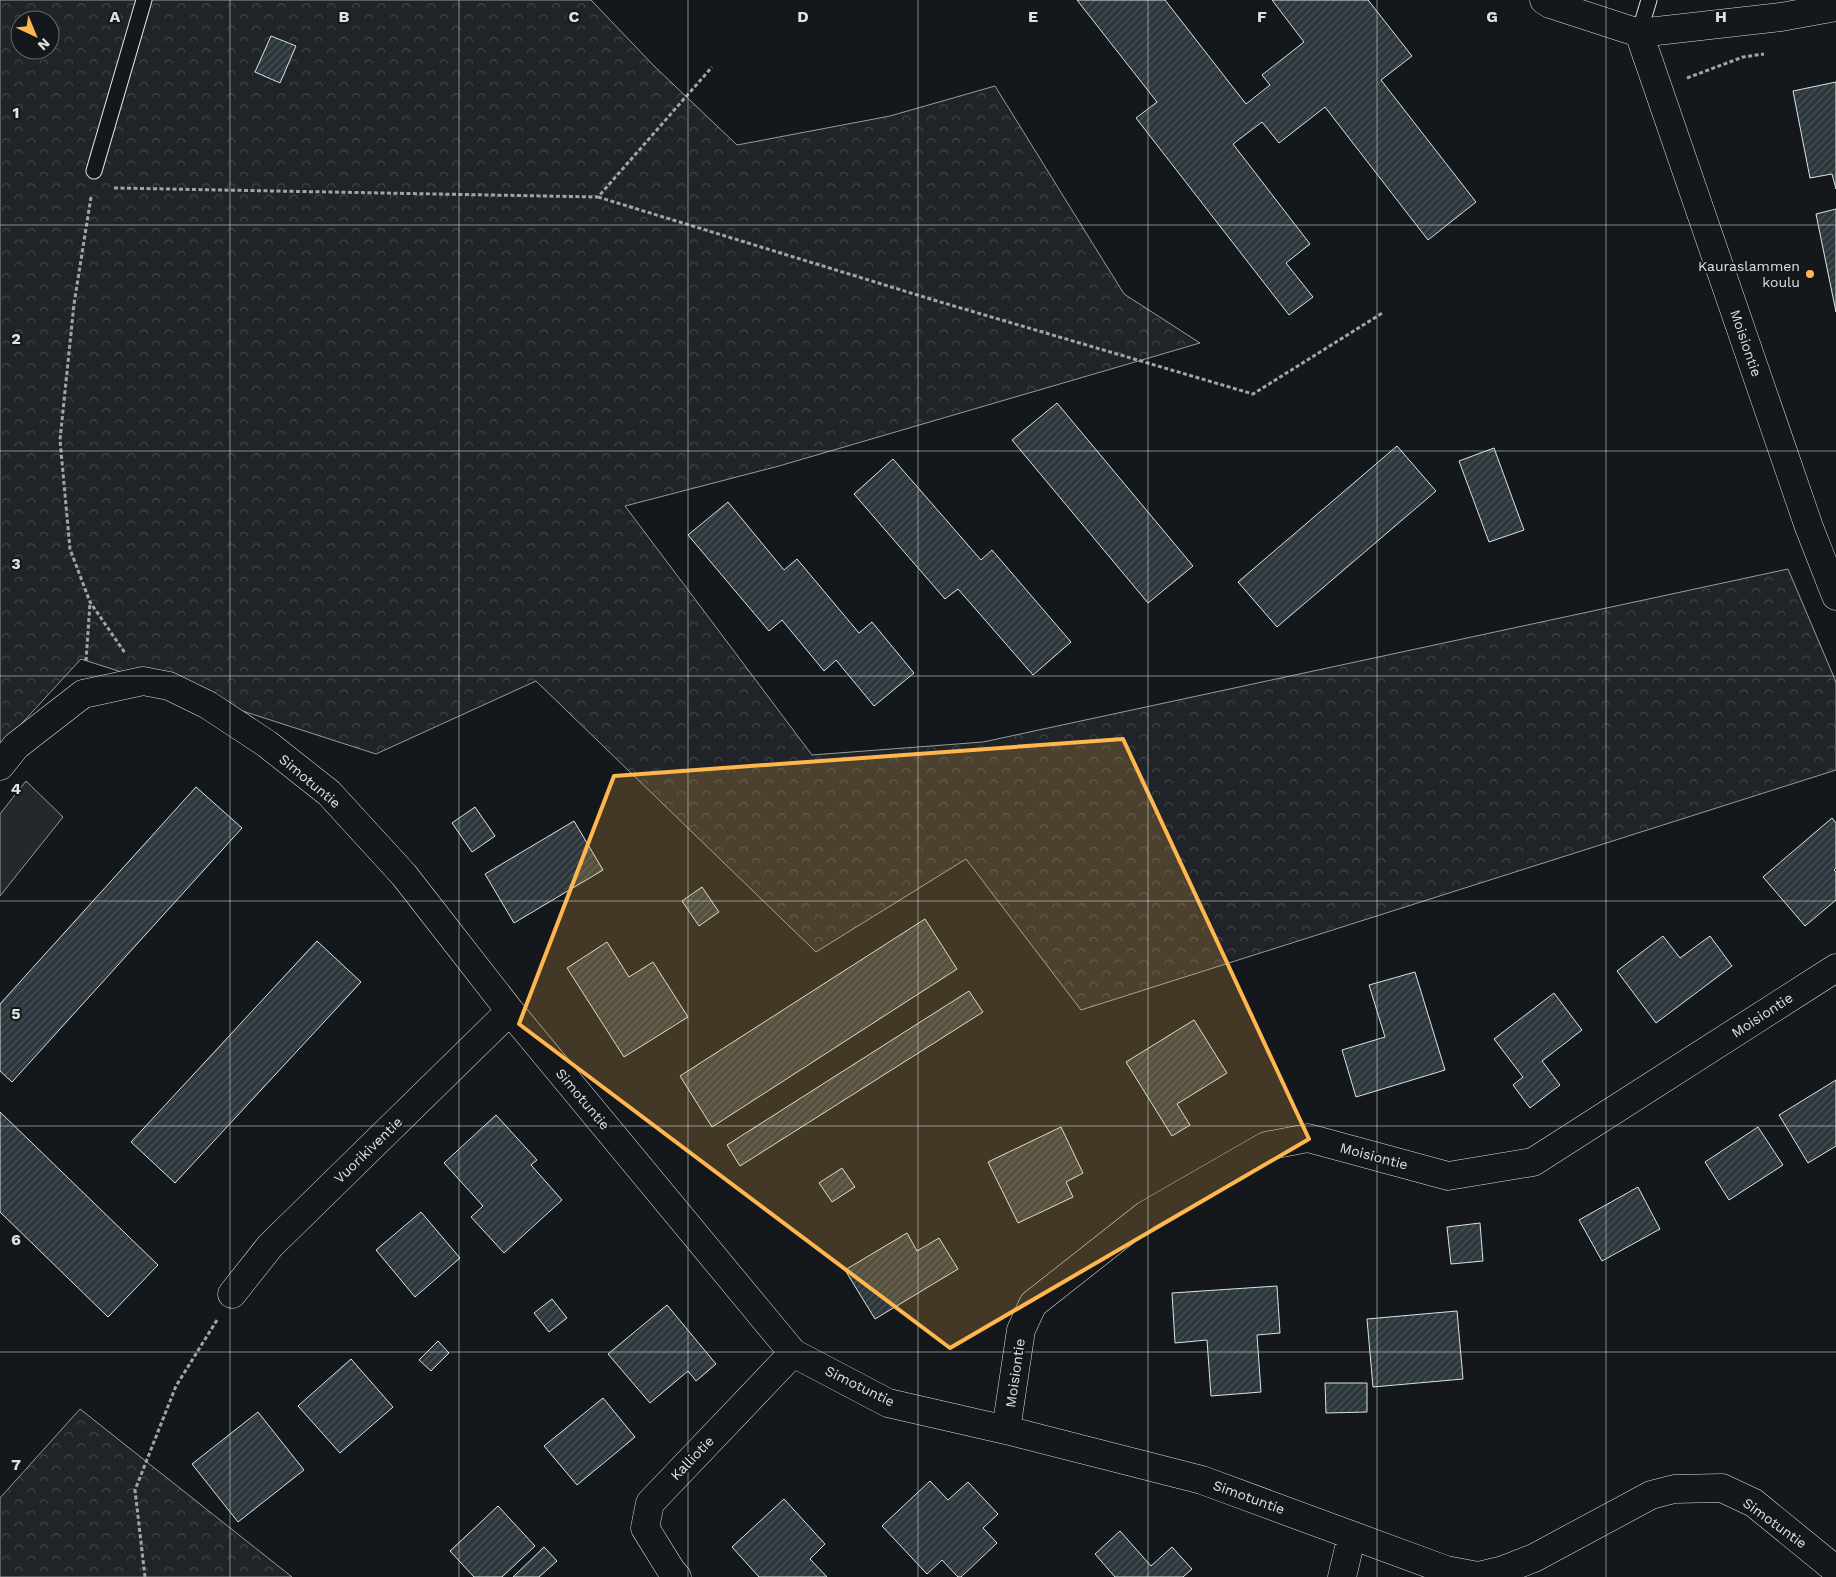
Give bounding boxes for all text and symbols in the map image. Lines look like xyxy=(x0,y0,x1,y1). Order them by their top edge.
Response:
text: A xyxy=(110,7,121,26)
text: B xyxy=(339,7,350,26)
text: C xyxy=(569,7,580,26)
text: D xyxy=(797,7,809,26)
text: E xyxy=(1028,7,1038,26)
text: F xyxy=(1257,7,1267,26)
text: G xyxy=(1486,7,1498,26)
text: H xyxy=(1715,7,1727,26)
north arrow xyxy=(10,10,60,60)
text: N xyxy=(35,35,53,54)
text: 1 xyxy=(13,103,19,122)
place label: Kauraslammen koulu xyxy=(1698,258,1800,290)
marker: Kauraslammen koulu xyxy=(1804,268,1816,280)
street label: Moisiontie xyxy=(1727,307,1765,379)
text: 2 xyxy=(11,329,21,348)
text: 3 xyxy=(11,554,21,573)
street label: Simotuntie xyxy=(276,751,344,811)
text: 4 xyxy=(11,779,21,798)
street label: Moisiontie xyxy=(1728,989,1796,1041)
text: 5 xyxy=(11,1004,21,1023)
street label: Simotuntie xyxy=(553,1065,613,1133)
street label: Vuorikiventie xyxy=(331,1114,405,1186)
street label: Moisiontie xyxy=(1338,1139,1410,1173)
text: 6 xyxy=(11,1230,21,1249)
street label: Moisiontie xyxy=(1002,1337,1028,1409)
street label: Simotuntie xyxy=(823,1362,897,1410)
street label: Kalliotie xyxy=(667,1433,717,1483)
text: 7 xyxy=(11,1455,21,1474)
street label: Simotuntie xyxy=(1211,1477,1287,1517)
street label: Simotuntie xyxy=(1740,1494,1810,1552)

